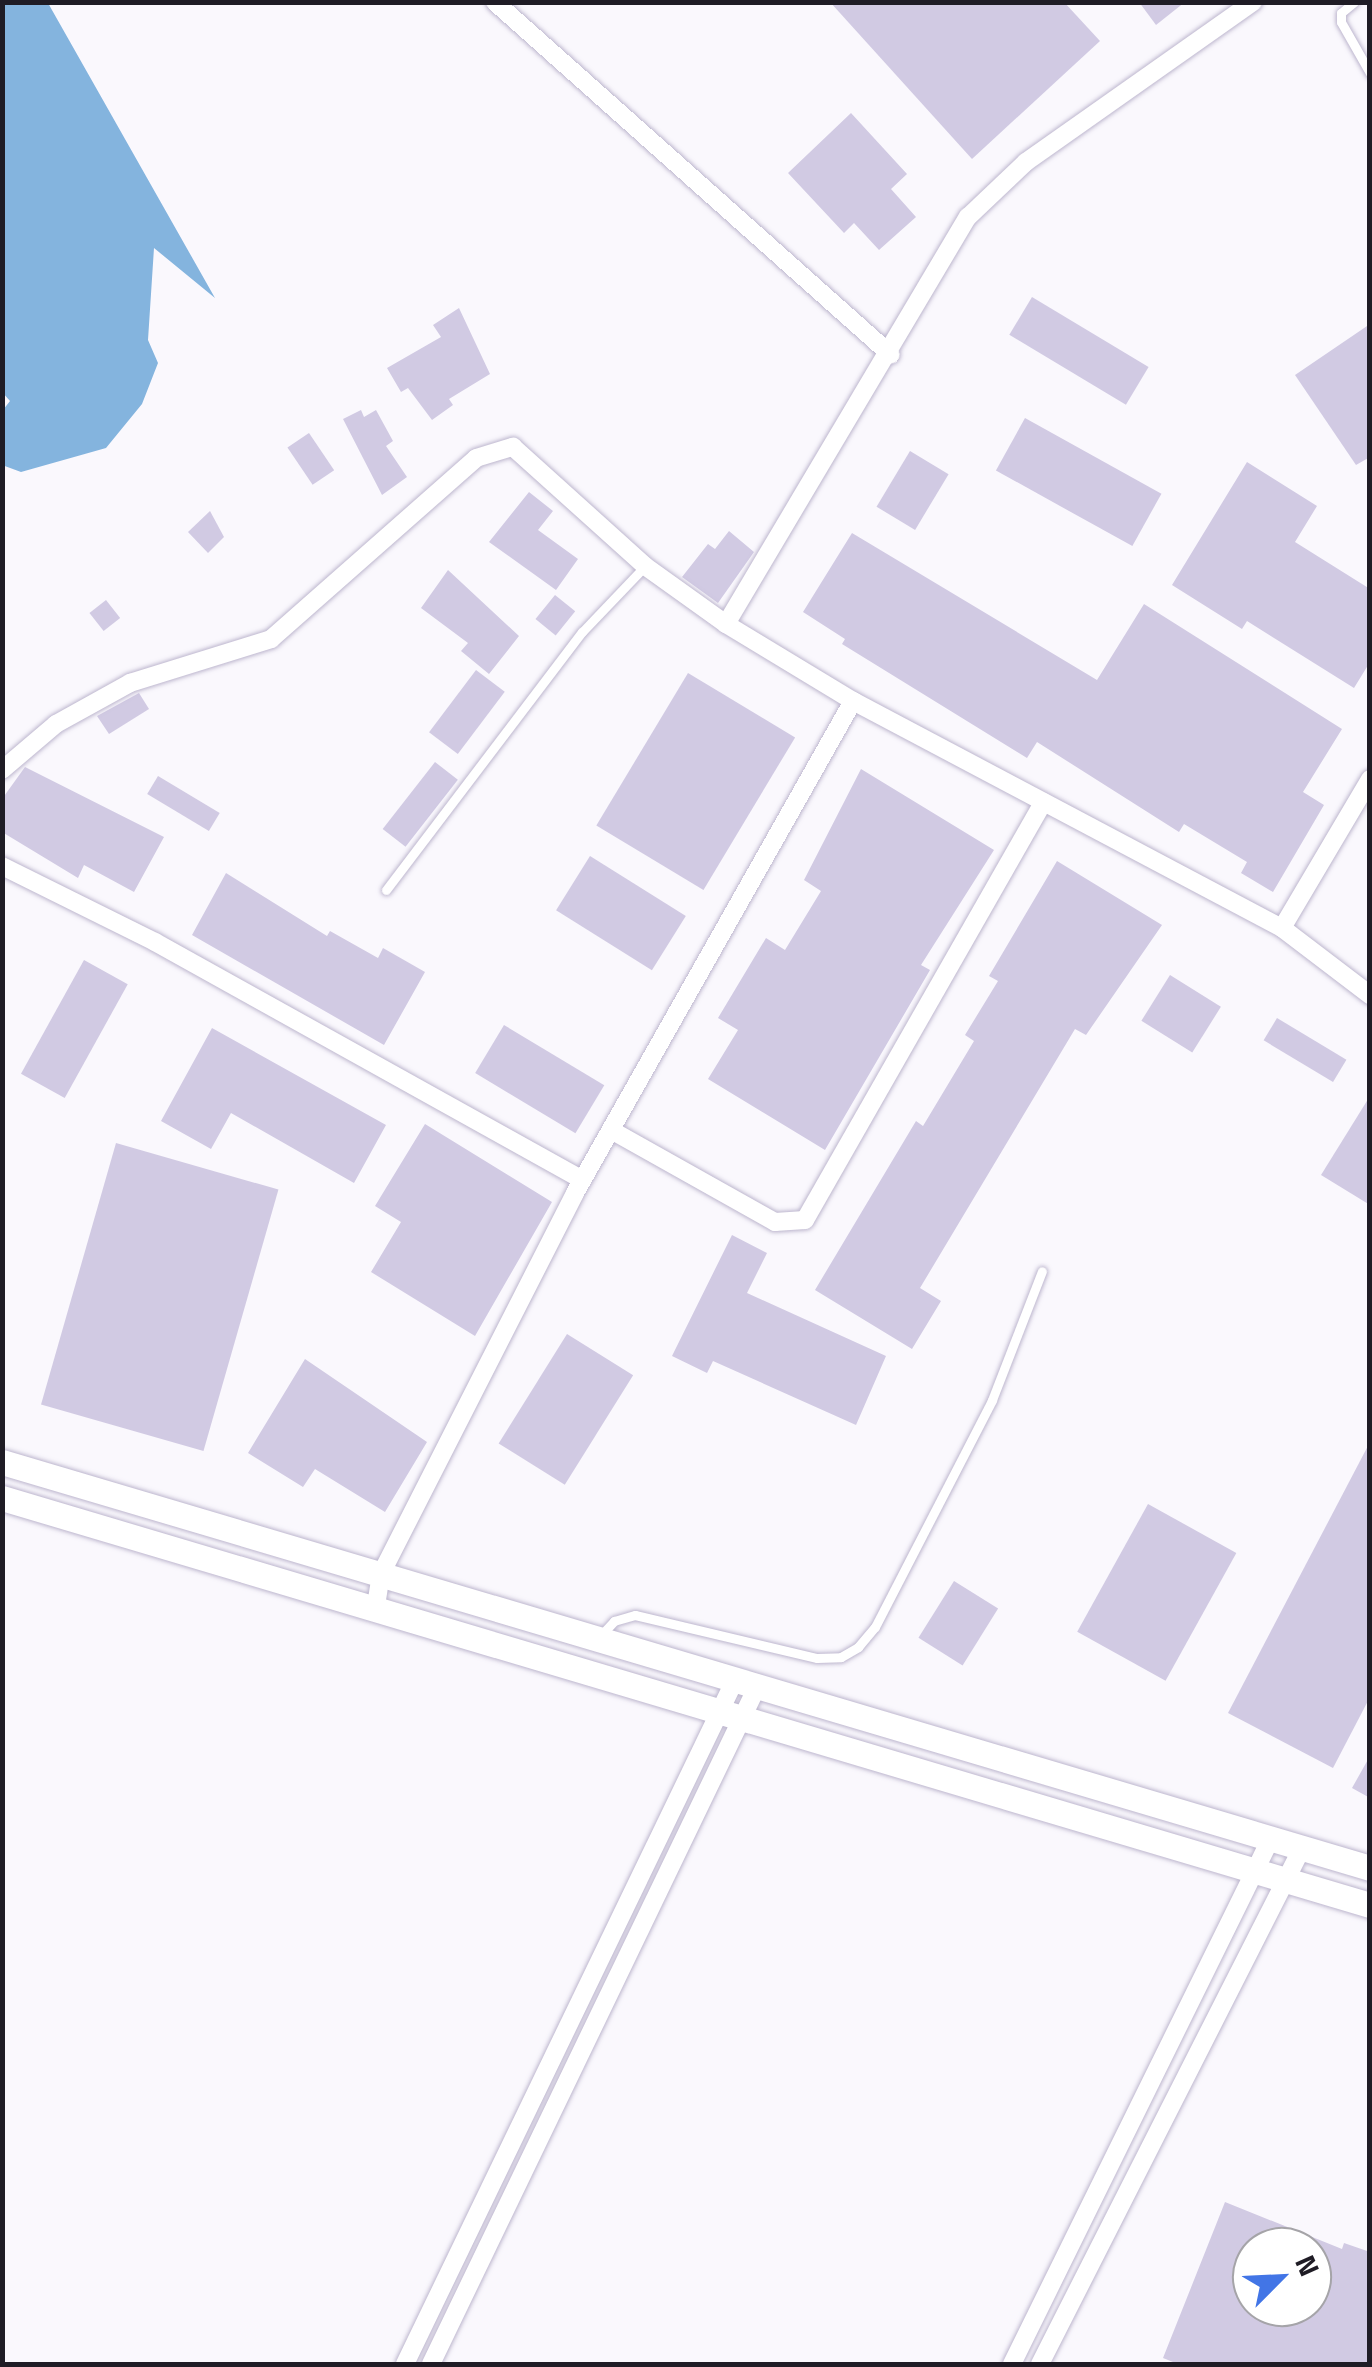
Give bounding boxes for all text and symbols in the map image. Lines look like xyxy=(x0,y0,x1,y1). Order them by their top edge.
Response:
north arrow xyxy=(1232,2227,1332,2327)
text: N xyxy=(1284,2248,1332,2283)

